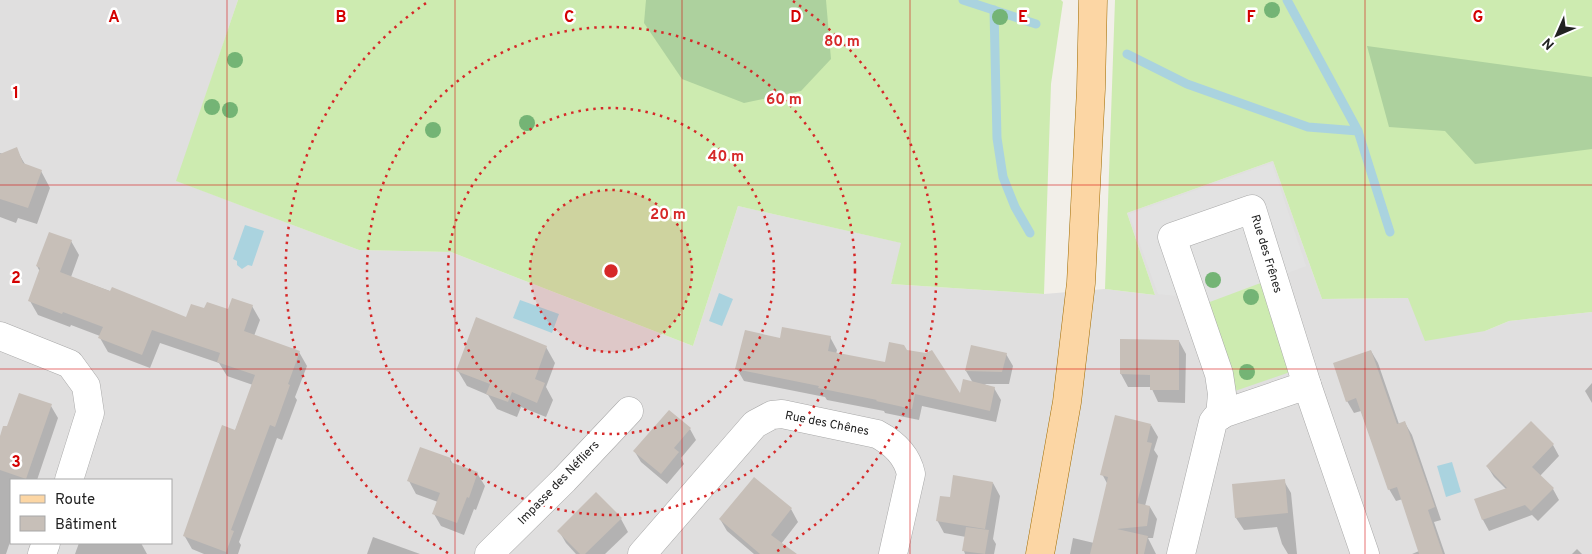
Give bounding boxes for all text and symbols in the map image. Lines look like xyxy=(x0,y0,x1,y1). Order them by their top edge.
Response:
text: A xyxy=(108,8,120,28)
text: B xyxy=(335,8,347,28)
text: C xyxy=(564,8,574,28)
text: D xyxy=(790,8,802,28)
text: E xyxy=(1018,8,1028,28)
text: F xyxy=(1246,8,1256,28)
text: G xyxy=(1473,8,1483,28)
north arrow xyxy=(1532,10,1582,60)
text: 80 m xyxy=(824,33,860,52)
text: N xyxy=(1539,34,1558,53)
text: 1 xyxy=(13,84,19,104)
text: 60 m xyxy=(766,91,802,110)
text: 40 m xyxy=(708,148,744,167)
text: 20 m xyxy=(650,206,686,225)
street label: Rue des Frênes xyxy=(1246,213,1286,295)
centre of rings xyxy=(602,262,620,280)
text: 2 xyxy=(11,269,21,289)
street label: Rue des Chênes xyxy=(784,408,870,440)
street label: Impasse des Néfliers xyxy=(515,438,603,528)
text: 3 xyxy=(11,453,21,473)
legend xyxy=(10,479,172,544)
text: Route xyxy=(55,491,95,510)
text: Bâtiment xyxy=(55,516,117,535)

